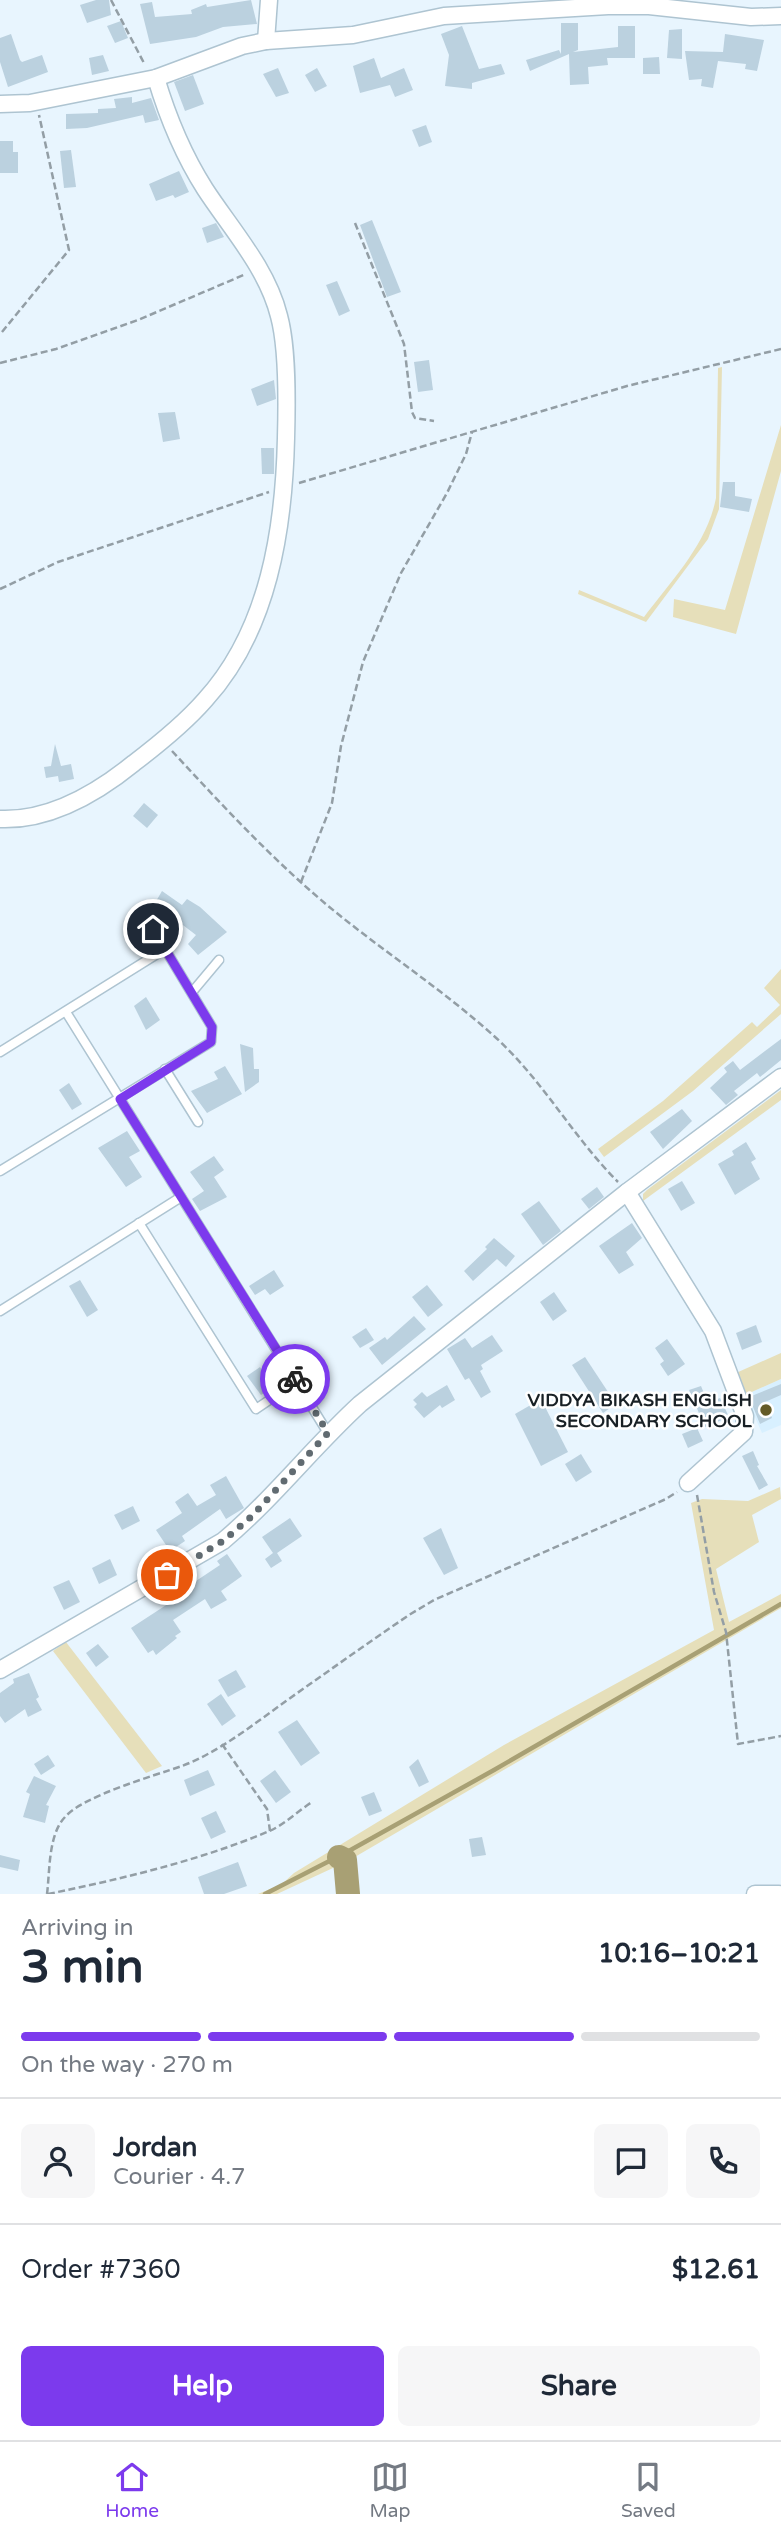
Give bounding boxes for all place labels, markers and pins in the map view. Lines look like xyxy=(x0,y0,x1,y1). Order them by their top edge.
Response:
pin xyxy=(123,899,183,959)
place label: VIDDYA BIKASH ENGLISH SECONDARY SCHOOL xyxy=(528,1389,753,1432)
marker: VIDDYA BIKASH ENGLISH SECONDARY SCHOOL xyxy=(758,1402,774,1418)
pin xyxy=(137,1545,197,1605)

